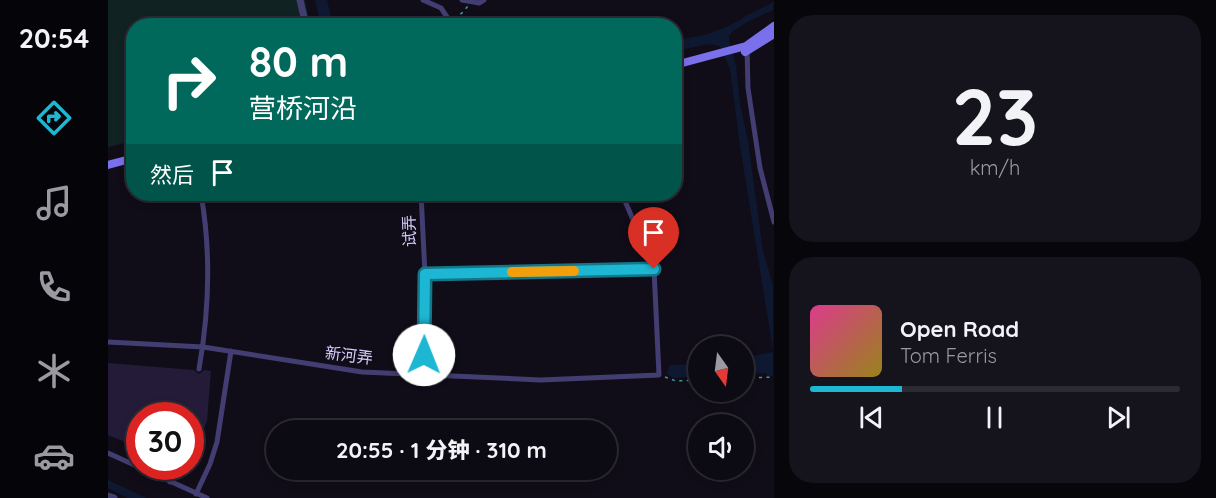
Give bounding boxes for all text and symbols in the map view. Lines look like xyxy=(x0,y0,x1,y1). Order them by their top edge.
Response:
text: 20:54 xyxy=(19,21,89,55)
text: 80 m xyxy=(249,35,348,88)
icon: right xyxy=(150,42,228,120)
text: 23 xyxy=(952,67,1038,165)
text: 营桥河沿 xyxy=(249,91,357,125)
icon: directions xyxy=(33,97,75,139)
text: km/h xyxy=(970,155,1020,180)
icon: arrive xyxy=(206,156,239,189)
text: 然后 xyxy=(150,161,194,189)
icon: music xyxy=(33,182,75,224)
pin xyxy=(628,207,679,269)
street label: 试弄 xyxy=(398,215,420,247)
icon: arrive xyxy=(637,216,670,249)
icon: phone xyxy=(33,266,75,308)
text: Open Road xyxy=(900,315,1019,343)
position arrow xyxy=(392,323,456,387)
north arrow xyxy=(688,336,754,402)
map controls xyxy=(688,336,754,480)
street label: 新河弄 xyxy=(324,342,374,368)
text: Tom Ferris xyxy=(900,343,997,368)
icon: climate xyxy=(33,350,75,392)
icon: previous xyxy=(855,401,888,434)
icon: pause xyxy=(978,401,1011,434)
icon: next xyxy=(1102,401,1135,434)
speed limit sign: 30 xyxy=(126,402,204,480)
button: sound xyxy=(688,414,754,480)
icon: car xyxy=(33,435,75,477)
text: 20:55 · 1 分钟 · 310 m xyxy=(336,436,547,464)

